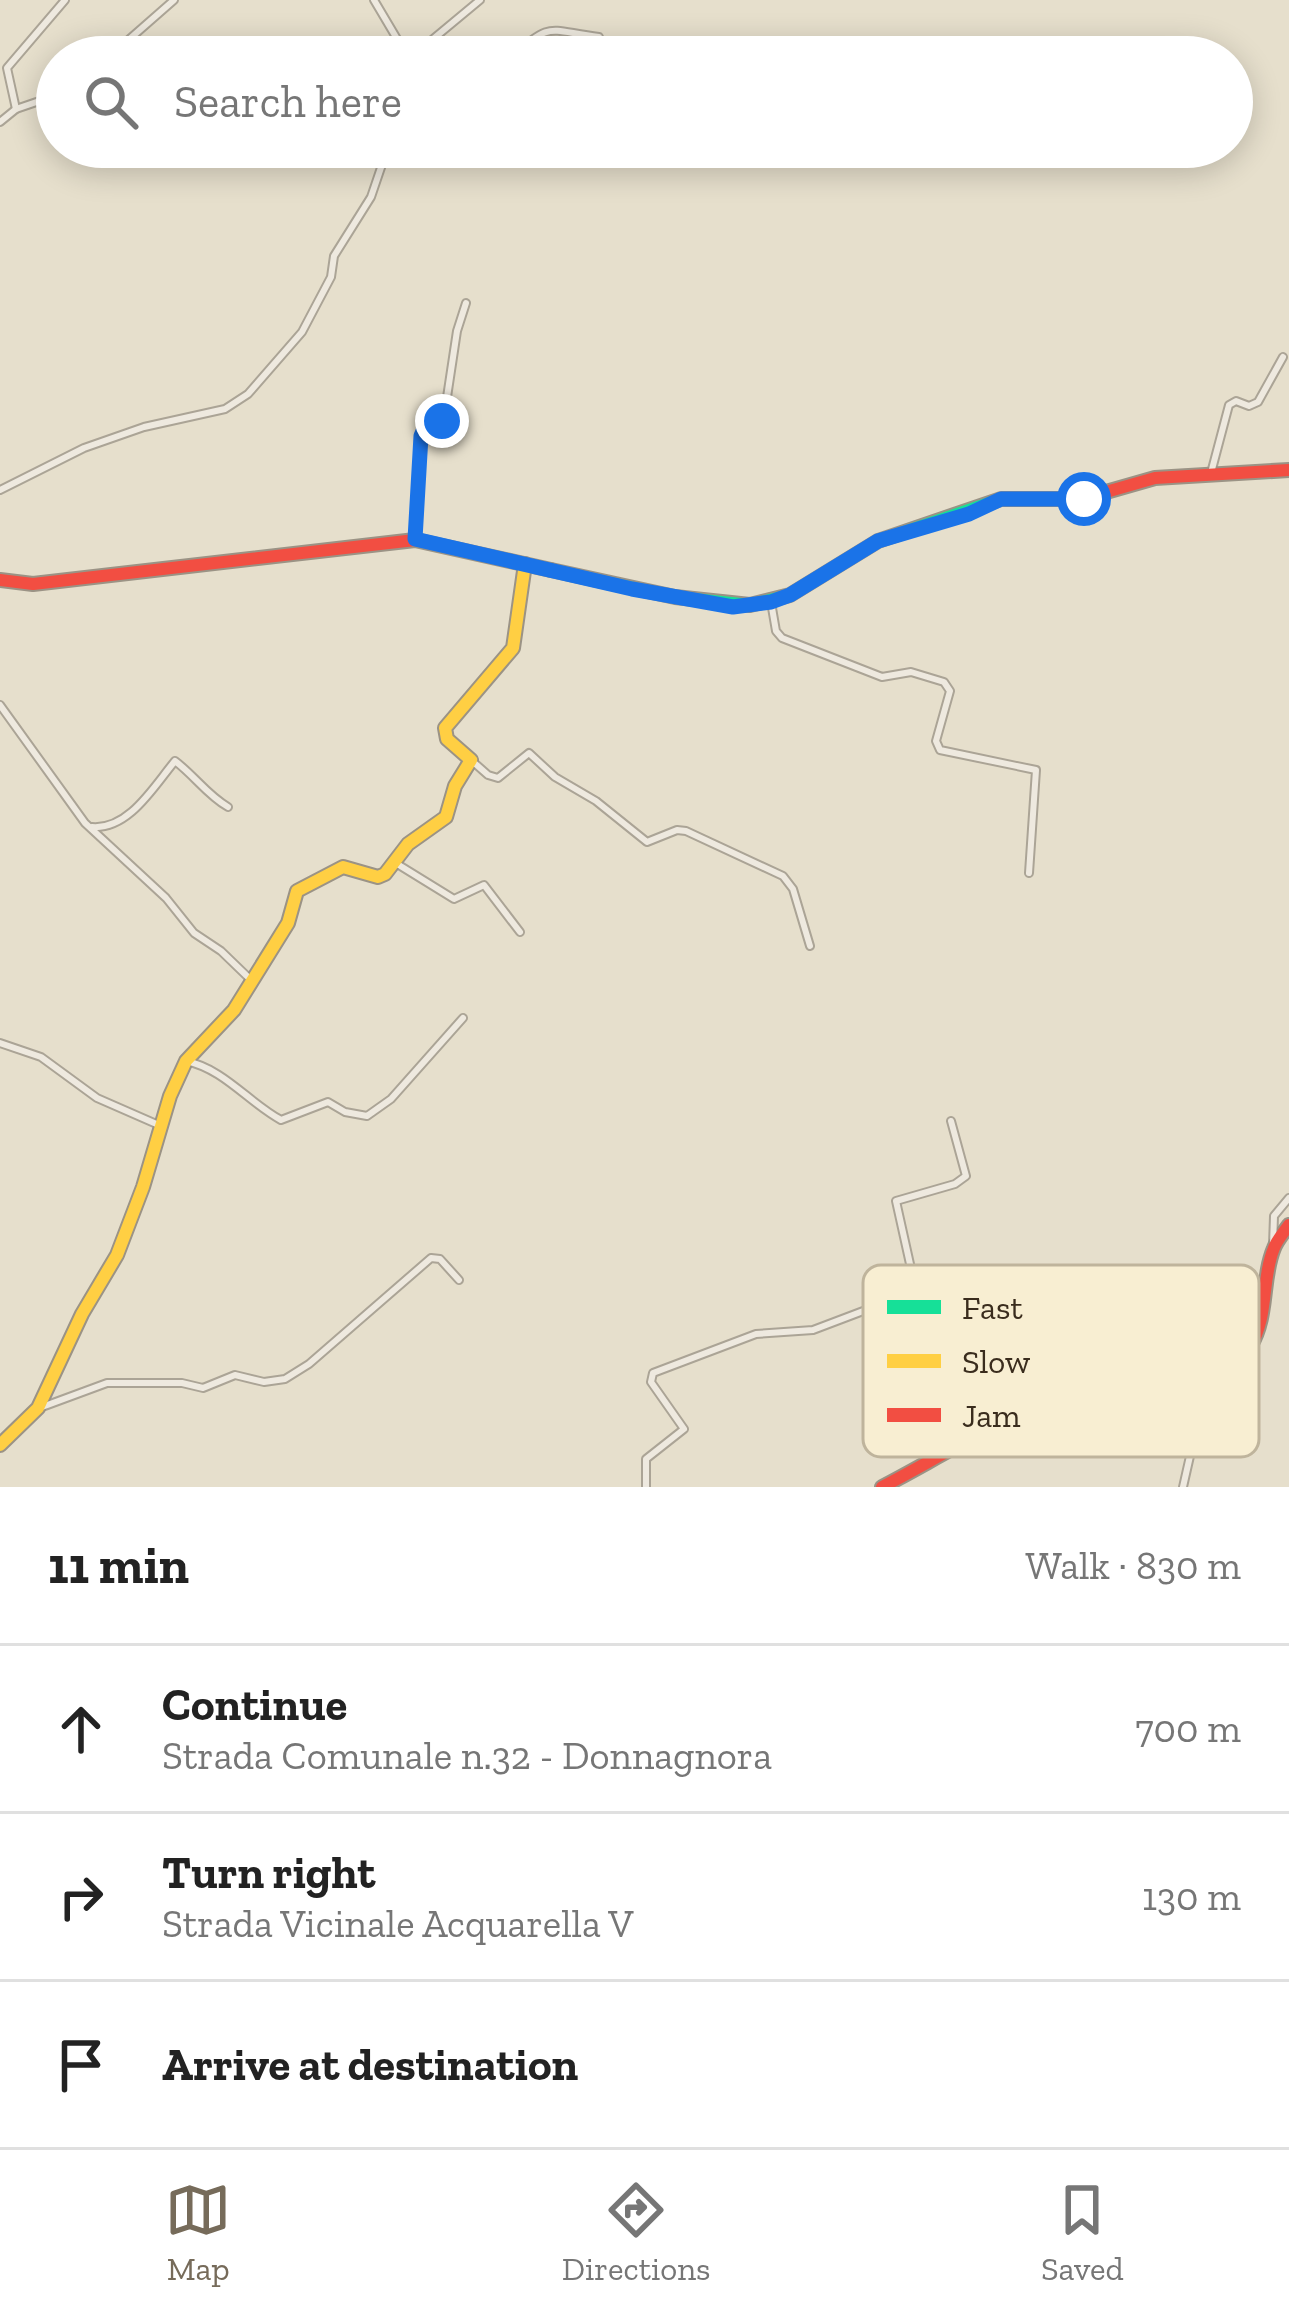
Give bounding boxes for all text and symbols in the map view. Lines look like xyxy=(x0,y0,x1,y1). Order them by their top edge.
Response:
search box xyxy=(36,36,1253,168)
icon: search xyxy=(78,69,144,135)
text: Search here xyxy=(174,75,402,129)
route end xyxy=(415,394,469,448)
route start xyxy=(1057,472,1111,526)
legend xyxy=(863,1265,1259,1457)
text: Fast xyxy=(962,1288,1023,1327)
text: Slow xyxy=(962,1342,1030,1381)
text: Jam xyxy=(962,1396,1021,1435)
text: 11 min xyxy=(48,1535,189,1596)
text: Walk · 830 m xyxy=(1026,1542,1241,1589)
text: Continue xyxy=(162,1678,347,1732)
icon: ahead xyxy=(48,1696,114,1762)
text: 700 m xyxy=(1135,1705,1241,1752)
text: Strada Comunale n.32 - Donnagnora xyxy=(162,1732,772,1779)
text: Turn right xyxy=(162,1846,375,1900)
icon: right xyxy=(48,1864,114,1930)
text: 130 m xyxy=(1142,1873,1241,1920)
text: Strada Vicinale Acquarella V xyxy=(162,1900,634,1947)
icon: arrive xyxy=(48,2032,114,2098)
text: Arrive at destination xyxy=(162,2038,578,2092)
tab: Map xyxy=(165,2177,231,2288)
tab: Directions xyxy=(562,2177,711,2288)
tab: Saved xyxy=(1041,2177,1124,2288)

